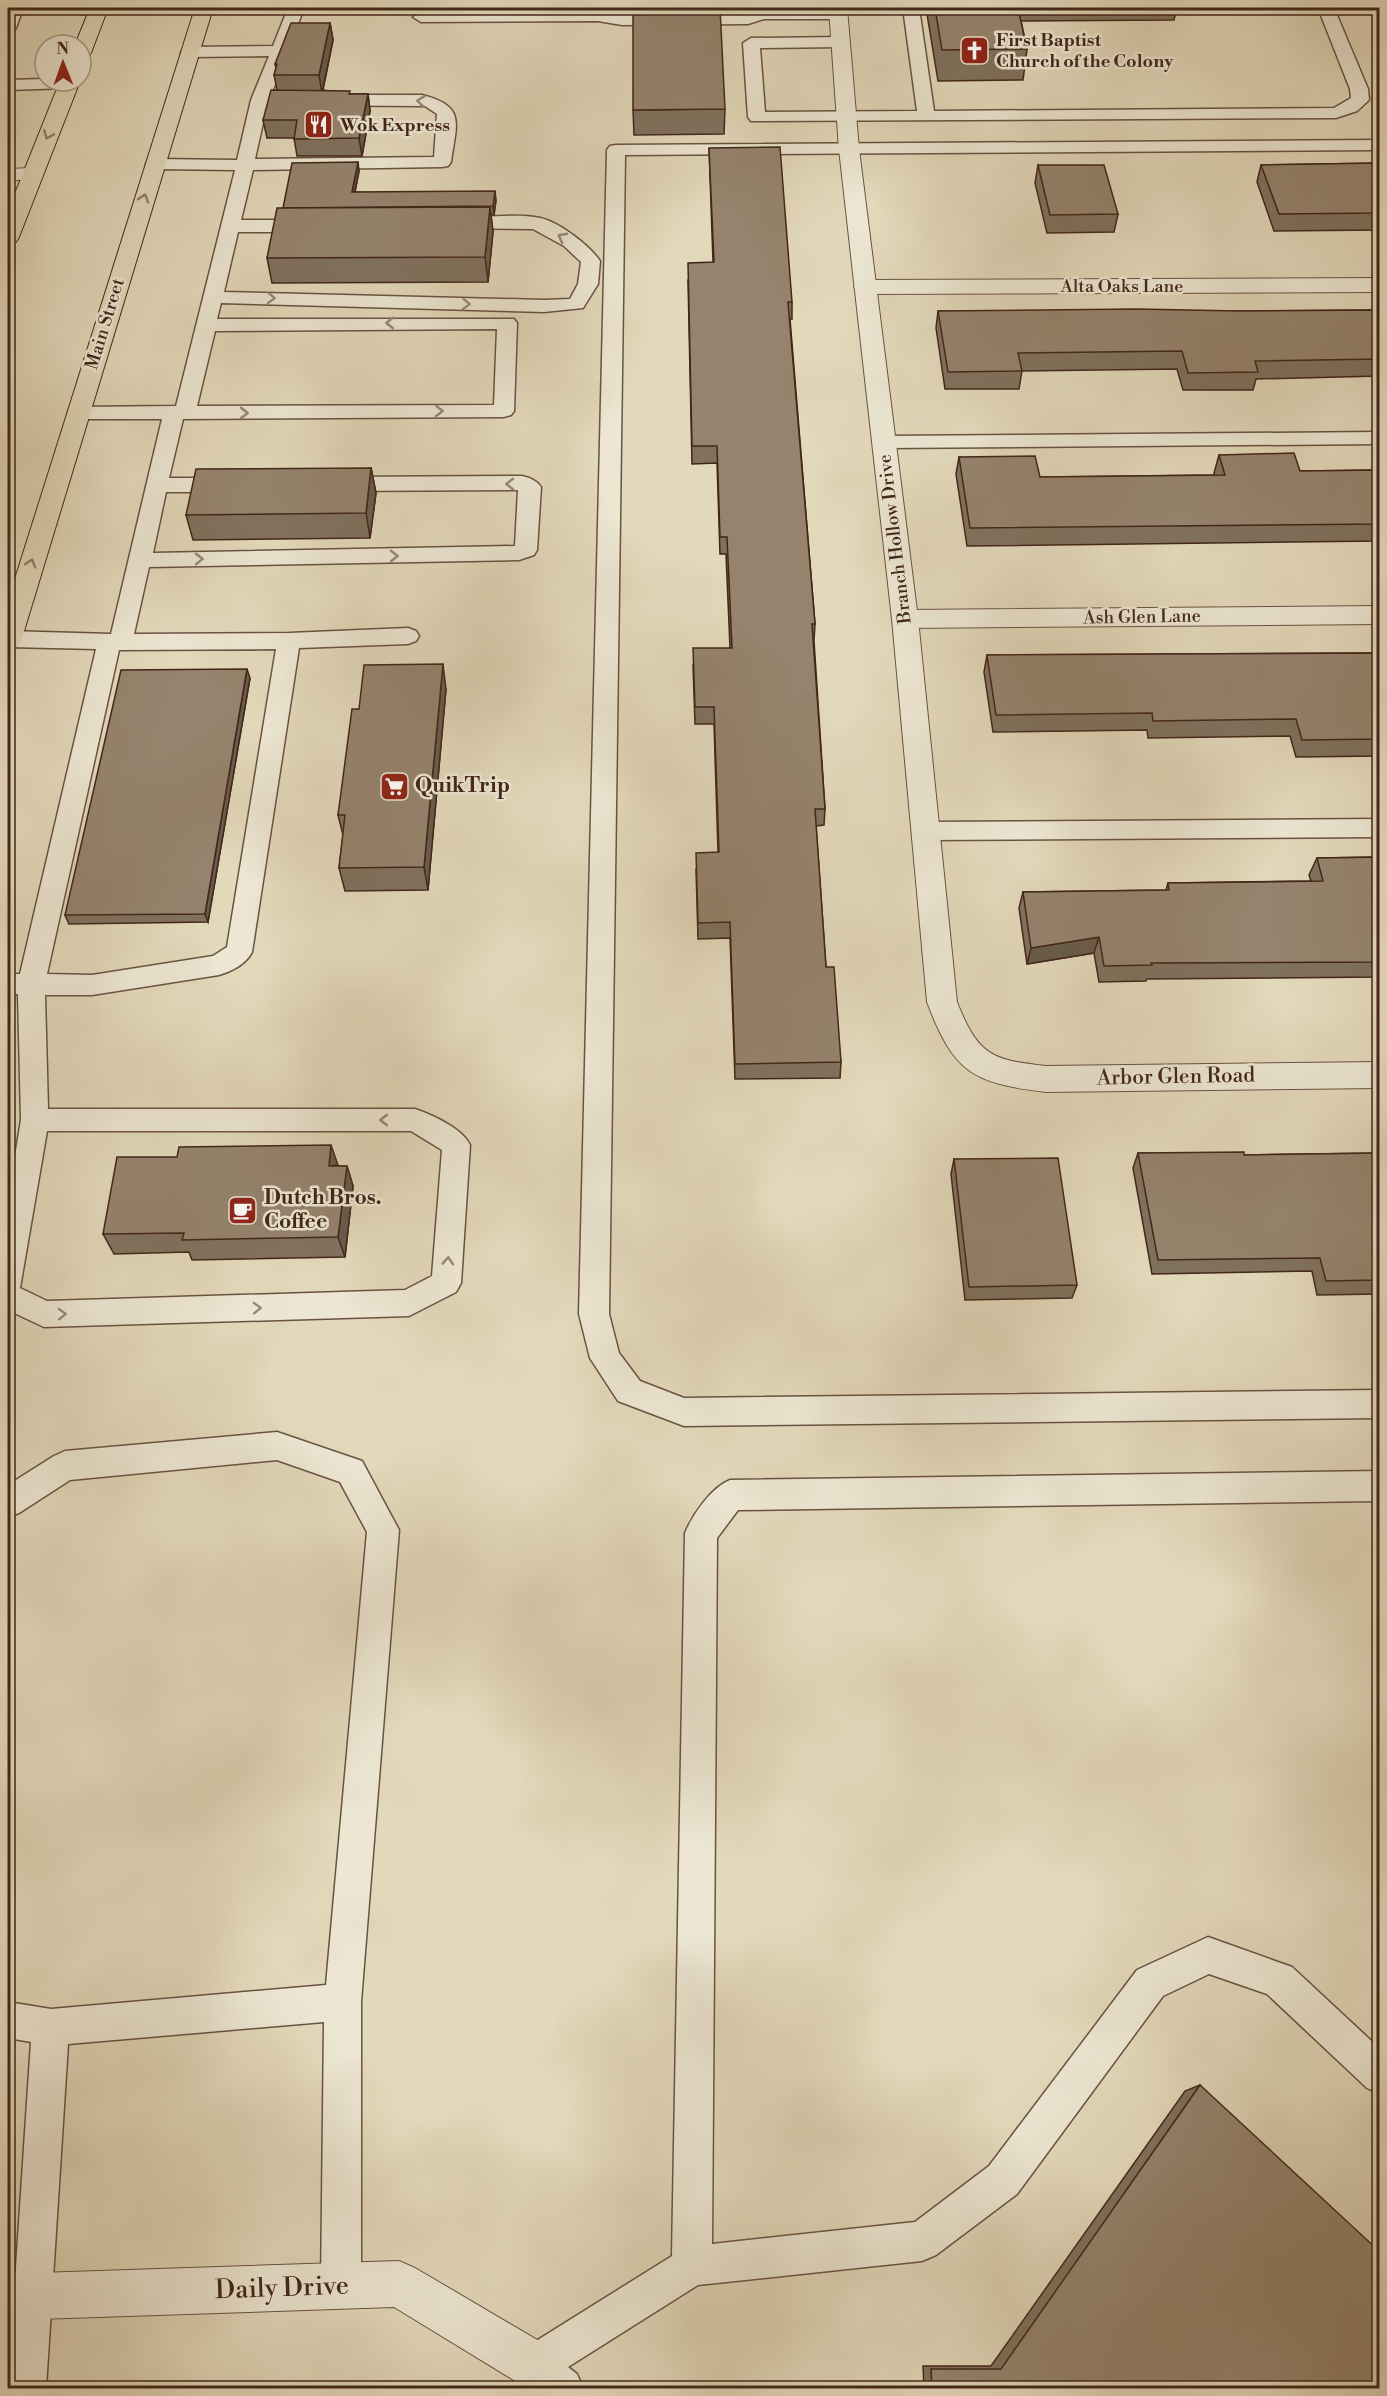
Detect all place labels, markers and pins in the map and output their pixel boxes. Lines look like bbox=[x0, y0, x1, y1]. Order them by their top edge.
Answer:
place label: First Baptist Church of the Colony bbox=[996, 29, 1174, 73]
church icon: First Baptist Church of the Colony bbox=[959, 34, 991, 66]
restaurant icon: Wok Express bbox=[303, 109, 335, 141]
place label: Wok Express bbox=[339, 114, 450, 137]
supermarket icon: QuikTrip bbox=[378, 770, 410, 802]
place label: QuikTrip bbox=[415, 773, 510, 799]
place label: Dutch Bros. Coffee bbox=[264, 1185, 382, 1235]
cafe icon: Dutch Bros. Coffee bbox=[227, 1194, 259, 1226]

